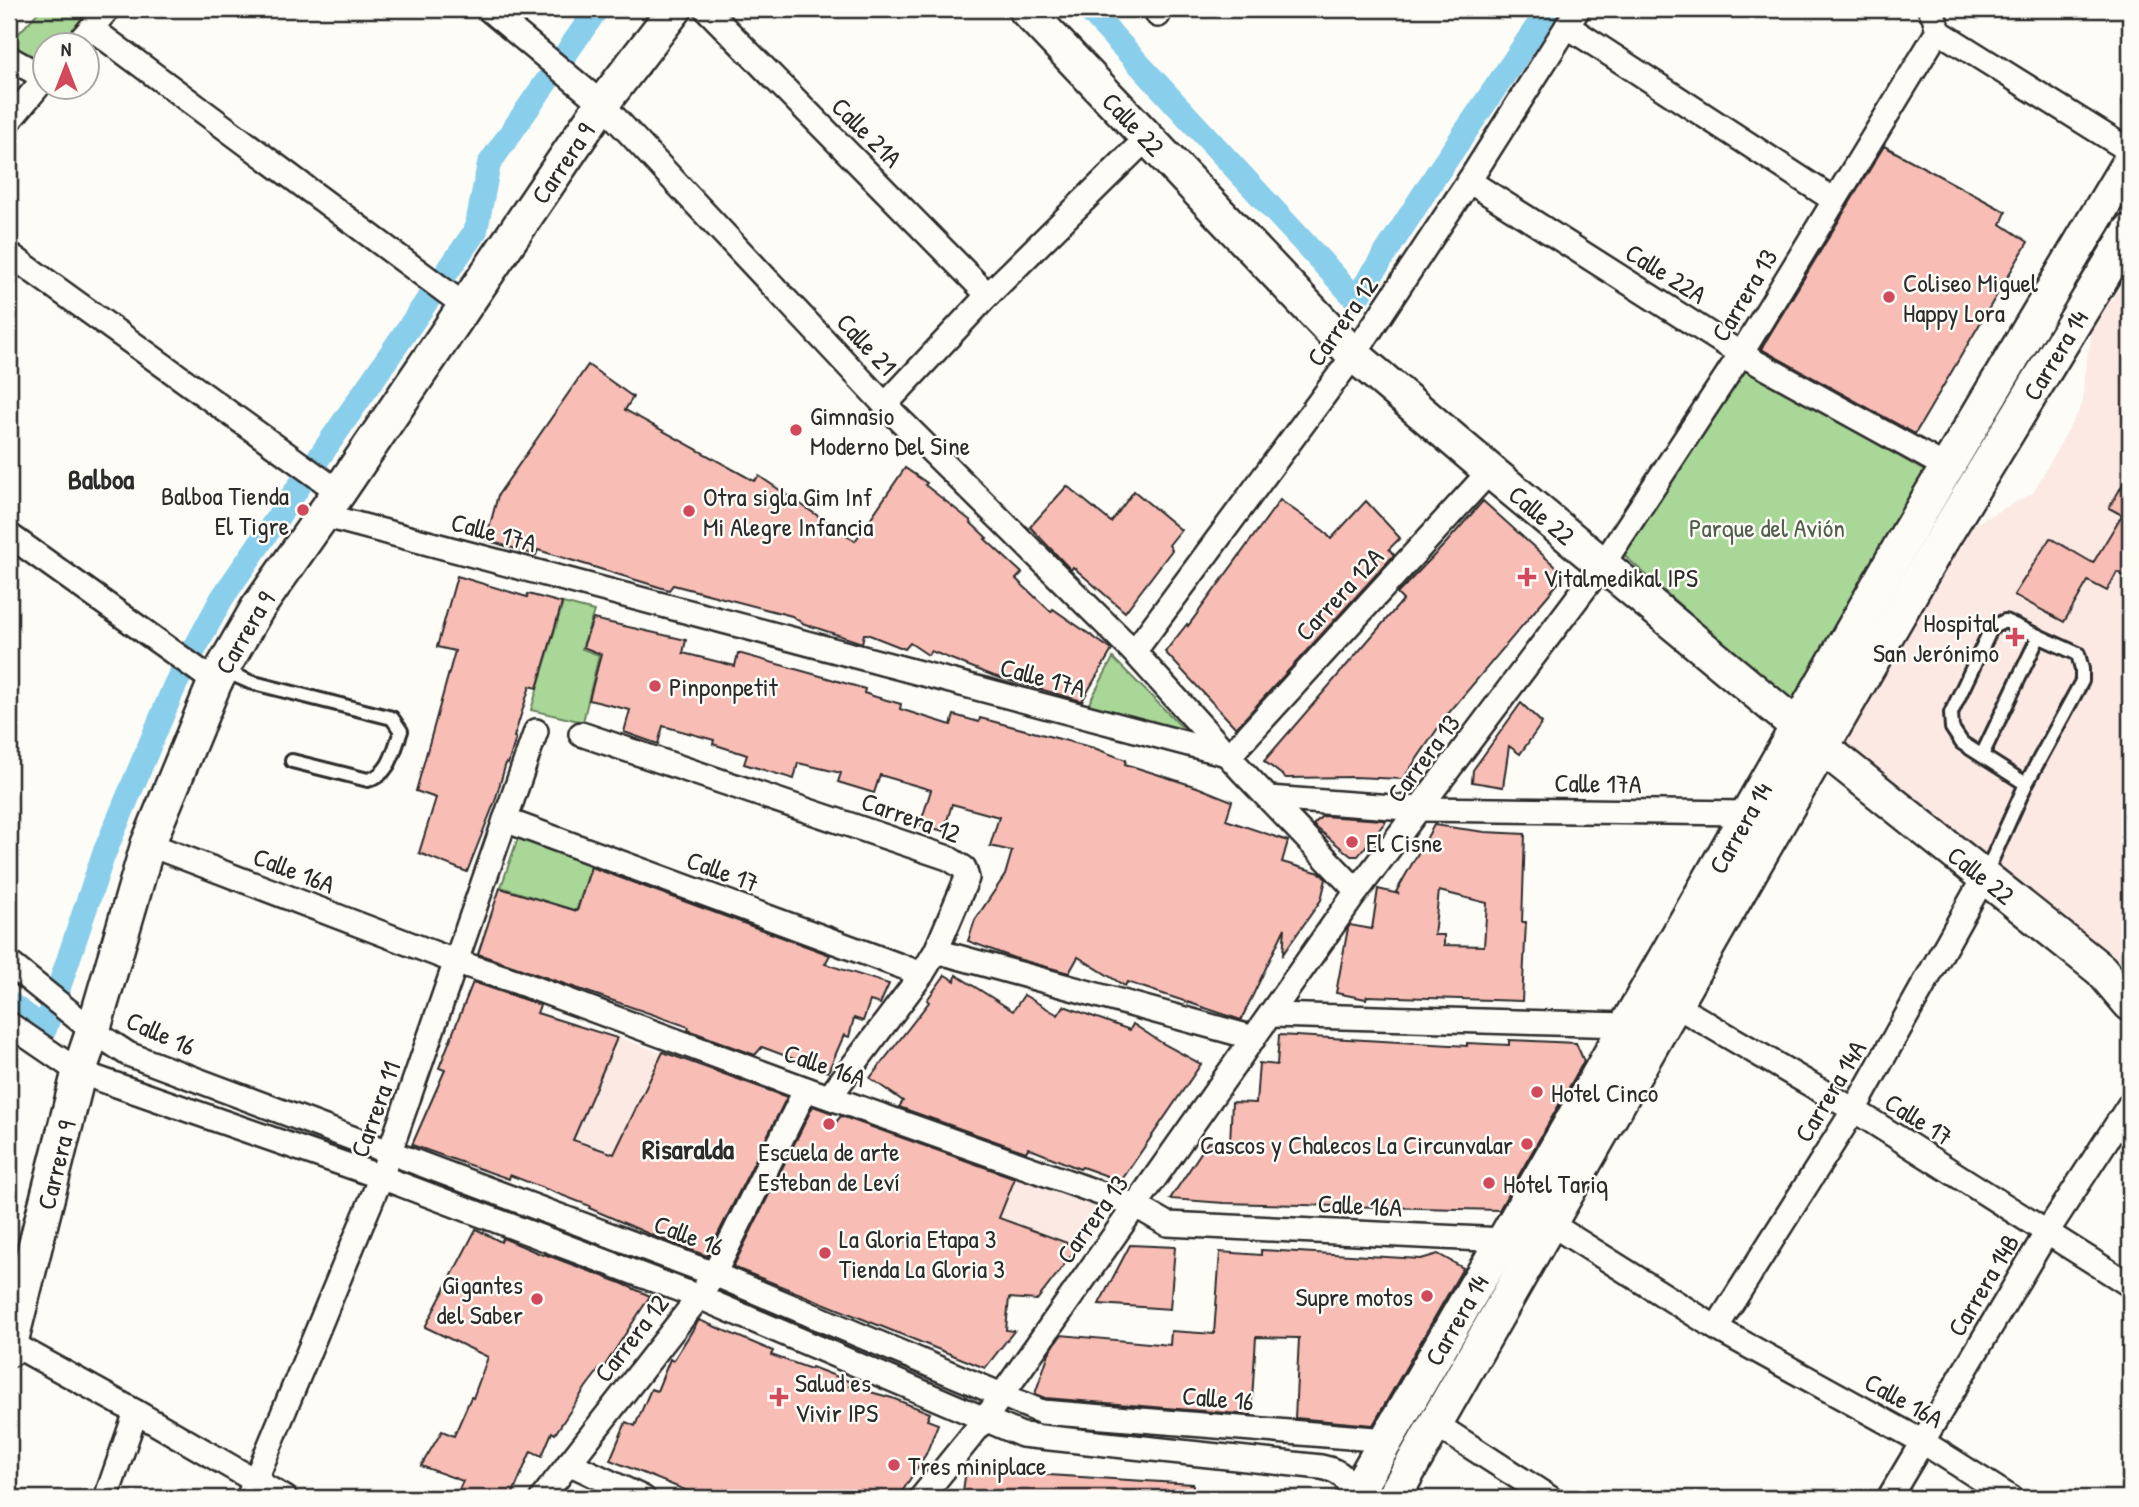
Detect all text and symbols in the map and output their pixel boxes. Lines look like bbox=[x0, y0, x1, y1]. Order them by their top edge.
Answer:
north arrow bbox=[32, 32, 102, 102]
text: N bbox=[61, 36, 71, 62]
street label: Calle 22 bbox=[1095, 84, 1173, 163]
street label: Calle 21A bbox=[824, 89, 910, 175]
street label: Carrera 9 bbox=[522, 116, 602, 210]
street label: Calle 22A bbox=[1619, 235, 1713, 312]
street label: Carrera 13 bbox=[1703, 242, 1785, 348]
place label: Coliseo Miguel Happy Lora bbox=[1903, 265, 2038, 330]
street label: Carrera 12 bbox=[1298, 269, 1386, 373]
marker: Coliseo Miguel Happy Lora bbox=[1881, 289, 1897, 305]
street label: Carrera 14 bbox=[2014, 303, 2096, 407]
street label: Calle 21 bbox=[829, 305, 905, 383]
place label: Gimnasio Moderno Del Sine bbox=[810, 398, 970, 463]
marker: Gimnasio Moderno Del Sine bbox=[788, 422, 804, 438]
district label: Balboa bbox=[68, 460, 134, 498]
street label: Calle 22 bbox=[1502, 476, 1583, 552]
place label: Balboa Tienda El Tigre bbox=[161, 478, 289, 543]
place label: Otra sigla Gim Inf Mi Alegre Infancia bbox=[703, 479, 873, 544]
marker: Balboa Tienda El Tigre bbox=[295, 502, 311, 518]
marker: Otra sigla Gim Inf Mi Alegre Infancia bbox=[681, 503, 697, 519]
street label: Calle 17A bbox=[447, 504, 541, 560]
park label: Parque del Avión bbox=[1689, 510, 1845, 545]
street label: Carrera 12A bbox=[1287, 540, 1391, 648]
place label: Vitalmedikal IPS bbox=[1543, 560, 1698, 595]
marker: Vitalmedikal IPS bbox=[1517, 567, 1537, 587]
street label: Carrera 9 bbox=[206, 584, 282, 680]
place label: Hospital San Jerónimo bbox=[1873, 605, 1999, 670]
marker: Hospital San Jerónimo bbox=[2005, 627, 2025, 647]
street label: Calle 17A bbox=[996, 649, 1090, 705]
place label: Pinponpetit bbox=[669, 669, 779, 704]
marker: Pinponpetit bbox=[647, 678, 663, 694]
street label: Carrera 13 bbox=[1378, 707, 1468, 809]
street label: Calle 17A bbox=[1554, 765, 1642, 801]
street label: Carrera 14 bbox=[1700, 775, 1780, 880]
street label: Carrera 12 bbox=[857, 783, 965, 851]
place label: El Cisne bbox=[1366, 825, 1443, 860]
marker: El Cisne bbox=[1344, 834, 1360, 850]
street label: Calle 22 bbox=[1941, 837, 2022, 912]
street label: Calle 16A bbox=[248, 839, 340, 902]
street label: Calle 17 bbox=[682, 842, 764, 900]
street label: Calle 16 bbox=[121, 1002, 201, 1064]
street label: Carrera 14A bbox=[1786, 1033, 1874, 1148]
street label: Calle 16A bbox=[779, 1035, 871, 1095]
street label: Carrera 11 bbox=[341, 1056, 409, 1162]
place label: Hotel Cinco bbox=[1551, 1075, 1658, 1110]
marker: Hotel Cinco bbox=[1529, 1084, 1545, 1100]
street label: Calle 17 bbox=[1878, 1084, 1960, 1154]
marker: Escuela de arte Esteban de Leví bbox=[821, 1116, 837, 1132]
street label: Carrera 9 bbox=[28, 1117, 84, 1213]
place label: Cascos y Chalecos La Circunvalar bbox=[1200, 1127, 1513, 1162]
district label: Risaralda bbox=[642, 1130, 734, 1168]
place label: Escuela de arte Esteban de Leví bbox=[758, 1134, 900, 1199]
marker: Cascos y Chalecos La Circunvalar bbox=[1519, 1136, 1535, 1152]
place label: Hotel Tariq bbox=[1503, 1166, 1608, 1201]
street label: Carrera 13 bbox=[1048, 1167, 1136, 1271]
marker: Hotel Tariq bbox=[1481, 1175, 1497, 1191]
street label: Calle 16A bbox=[1317, 1185, 1403, 1225]
street label: Calle 16 bbox=[649, 1206, 729, 1264]
place label: La Gloria Etapa 3 Tienda La Gloria 3 bbox=[839, 1221, 1005, 1286]
street label: Carrera 14B bbox=[1939, 1227, 2027, 1343]
marker: La Gloria Etapa 3 Tienda La Gloria 3 bbox=[817, 1245, 833, 1261]
place label: Gigantes del Saber bbox=[436, 1267, 523, 1332]
street label: Carrera 14 bbox=[1416, 1267, 1496, 1372]
place label: Supre motos bbox=[1296, 1279, 1413, 1314]
street label: Carrera 12 bbox=[586, 1287, 676, 1389]
marker: Supre motos bbox=[1419, 1288, 1435, 1304]
marker: Gigantes del Saber bbox=[529, 1291, 545, 1307]
street label: Calle 16A bbox=[1859, 1364, 1950, 1436]
place label: Salud es Vivir IPS bbox=[795, 1365, 878, 1430]
street label: Calle 16 bbox=[1181, 1377, 1255, 1419]
marker: Salud es Vivir IPS bbox=[769, 1387, 789, 1407]
place label: Tres miniplace bbox=[908, 1448, 1046, 1483]
marker: Tres miniplace bbox=[886, 1457, 902, 1473]

